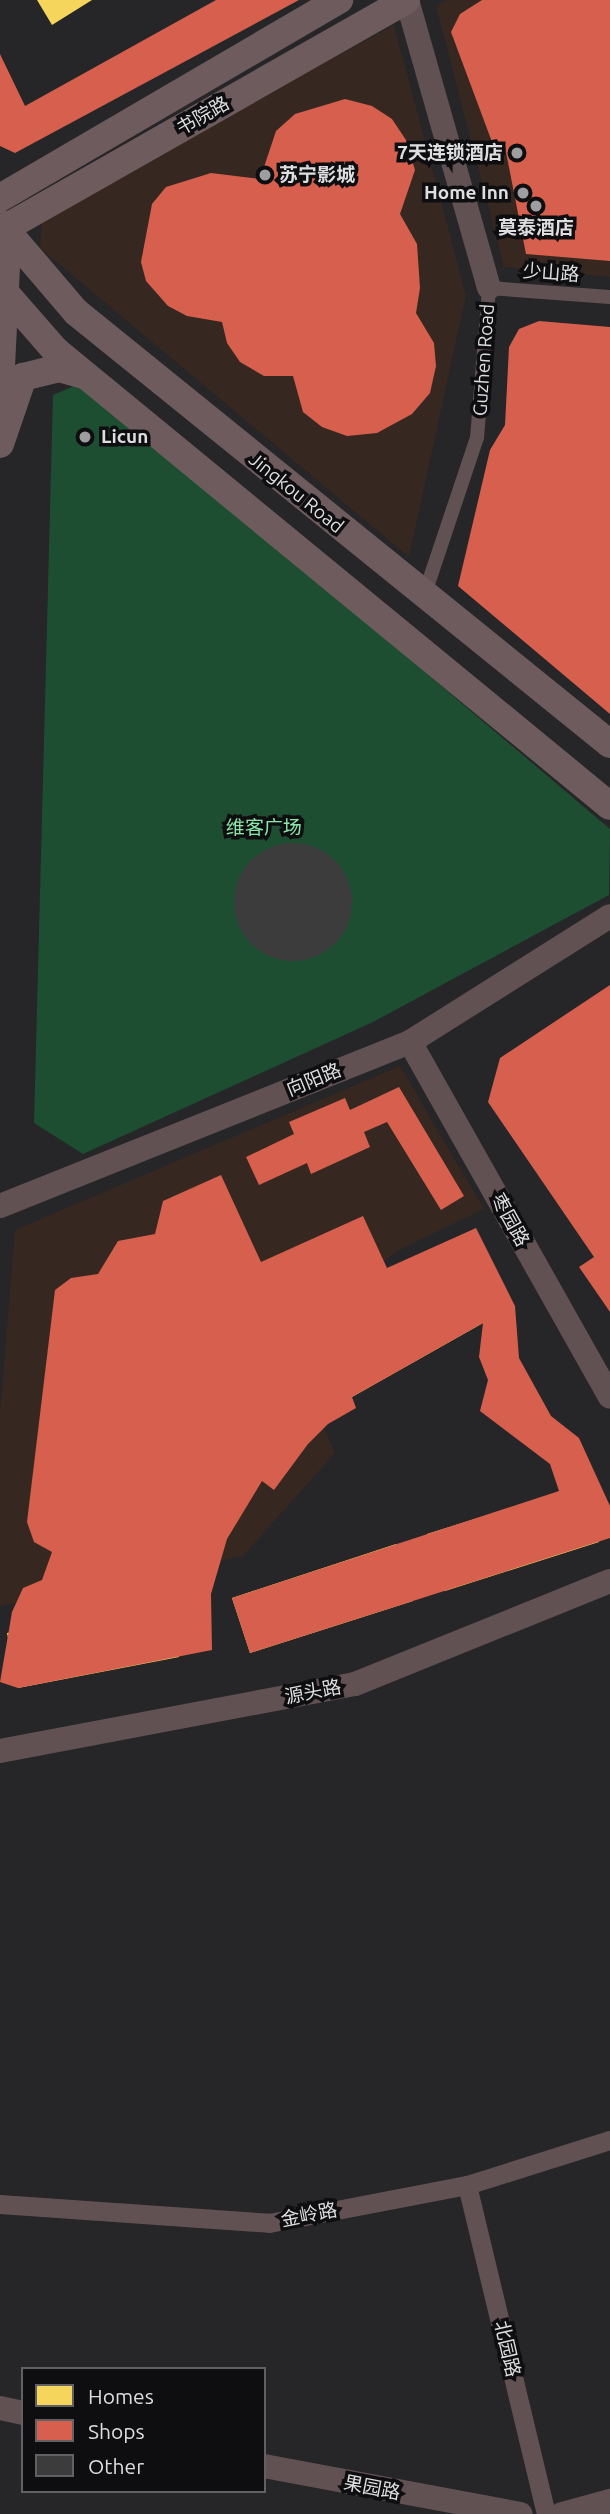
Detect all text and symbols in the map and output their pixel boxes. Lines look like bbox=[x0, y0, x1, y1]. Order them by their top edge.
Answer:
street label: 书院路 bbox=[173, 92, 233, 140]
place label: 7天连锁酒店 bbox=[397, 142, 503, 164]
marker: 7天连锁酒店 bbox=[509, 145, 525, 161]
place label: 苏宁影城 bbox=[279, 164, 355, 186]
marker: 苏宁影城 bbox=[257, 167, 273, 183]
place label: Home Inn bbox=[424, 182, 509, 204]
marker: Home Inn bbox=[515, 185, 531, 201]
marker: 莫泰酒店 bbox=[528, 198, 544, 214]
place label: 莫泰酒店 bbox=[498, 217, 574, 239]
street label: 少山路 bbox=[522, 260, 580, 286]
street label: Guzhen Road bbox=[469, 303, 499, 417]
place label: Licun bbox=[101, 426, 148, 448]
marker: Licun bbox=[75, 427, 95, 447]
street label: Jingkou Road bbox=[244, 448, 348, 538]
park label: 维客广场 bbox=[226, 817, 302, 839]
street label: 向阳路 bbox=[283, 1059, 345, 1101]
street label: 枣园路 bbox=[486, 1190, 534, 1250]
street label: 源头路 bbox=[283, 1675, 343, 1709]
street label: 金岭路 bbox=[279, 2198, 339, 2232]
street label: 北园路 bbox=[489, 2319, 525, 2379]
legend bbox=[21, 2367, 266, 2493]
text: Homes bbox=[88, 2384, 154, 2408]
text: Shops bbox=[88, 2419, 145, 2443]
text: Other bbox=[88, 2454, 144, 2478]
street label: 果园路 bbox=[342, 2471, 402, 2505]

